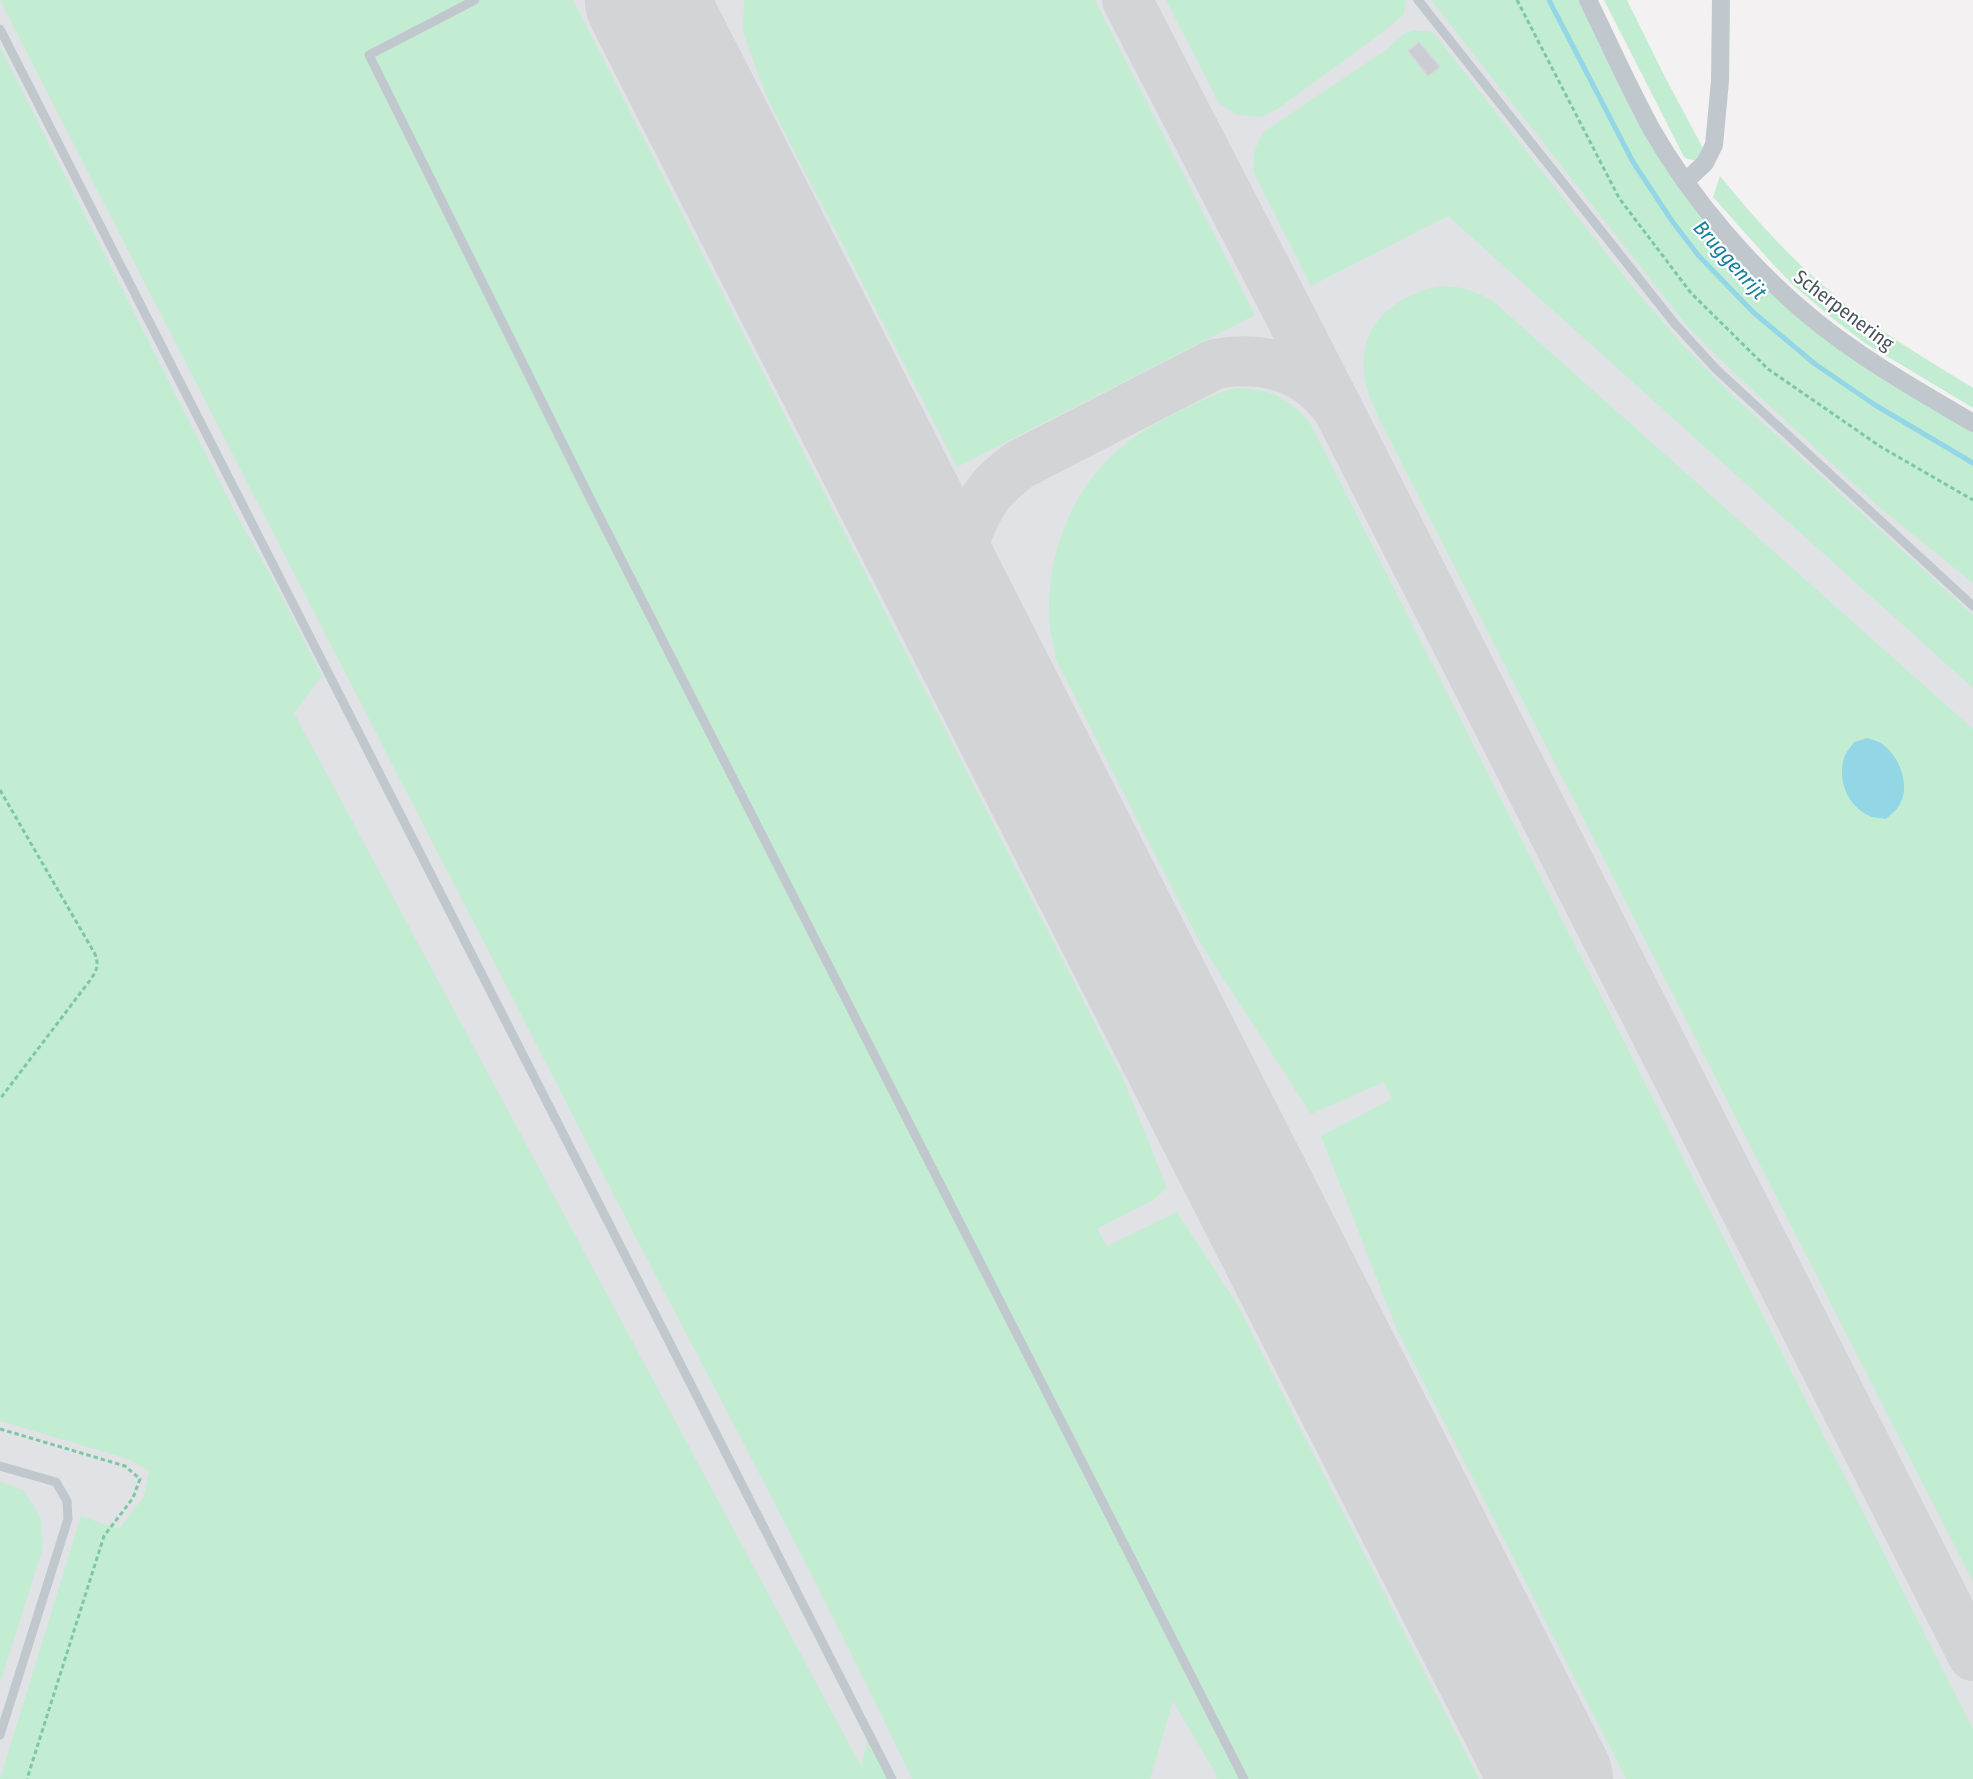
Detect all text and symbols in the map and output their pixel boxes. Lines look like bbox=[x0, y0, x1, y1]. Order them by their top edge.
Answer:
water label: Bruggenrijt bbox=[1688, 215, 1772, 305]
street label: Scherpenering bbox=[1789, 265, 1899, 356]

